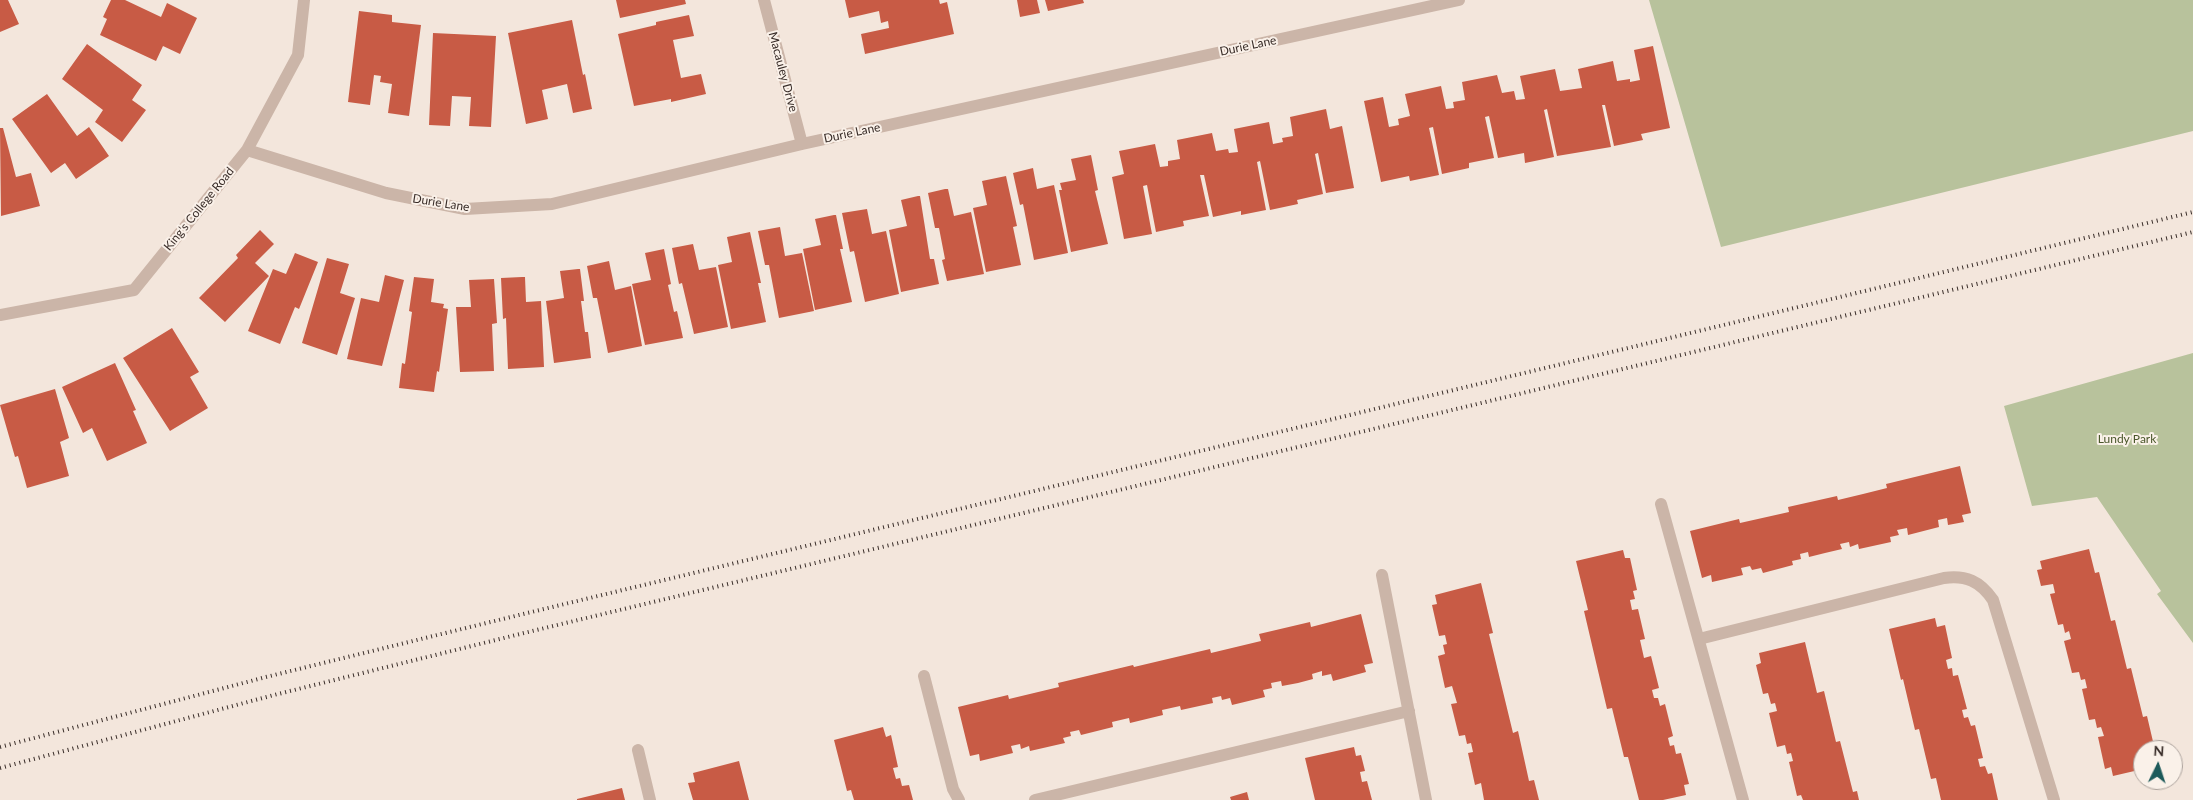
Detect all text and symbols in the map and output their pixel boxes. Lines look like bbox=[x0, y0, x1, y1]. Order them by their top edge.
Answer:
street label: Macauley Drive bbox=[765, 30, 801, 114]
street label: Durie Lane bbox=[1218, 33, 1278, 59]
street label: Durie Lane bbox=[822, 120, 882, 146]
street label: King's College Road bbox=[161, 164, 237, 254]
street label: Durie Lane bbox=[411, 191, 471, 215]
park label: Lundy Park bbox=[2098, 432, 2156, 446]
north arrow bbox=[2133, 740, 2183, 790]
text: N bbox=[2153, 742, 2165, 759]

